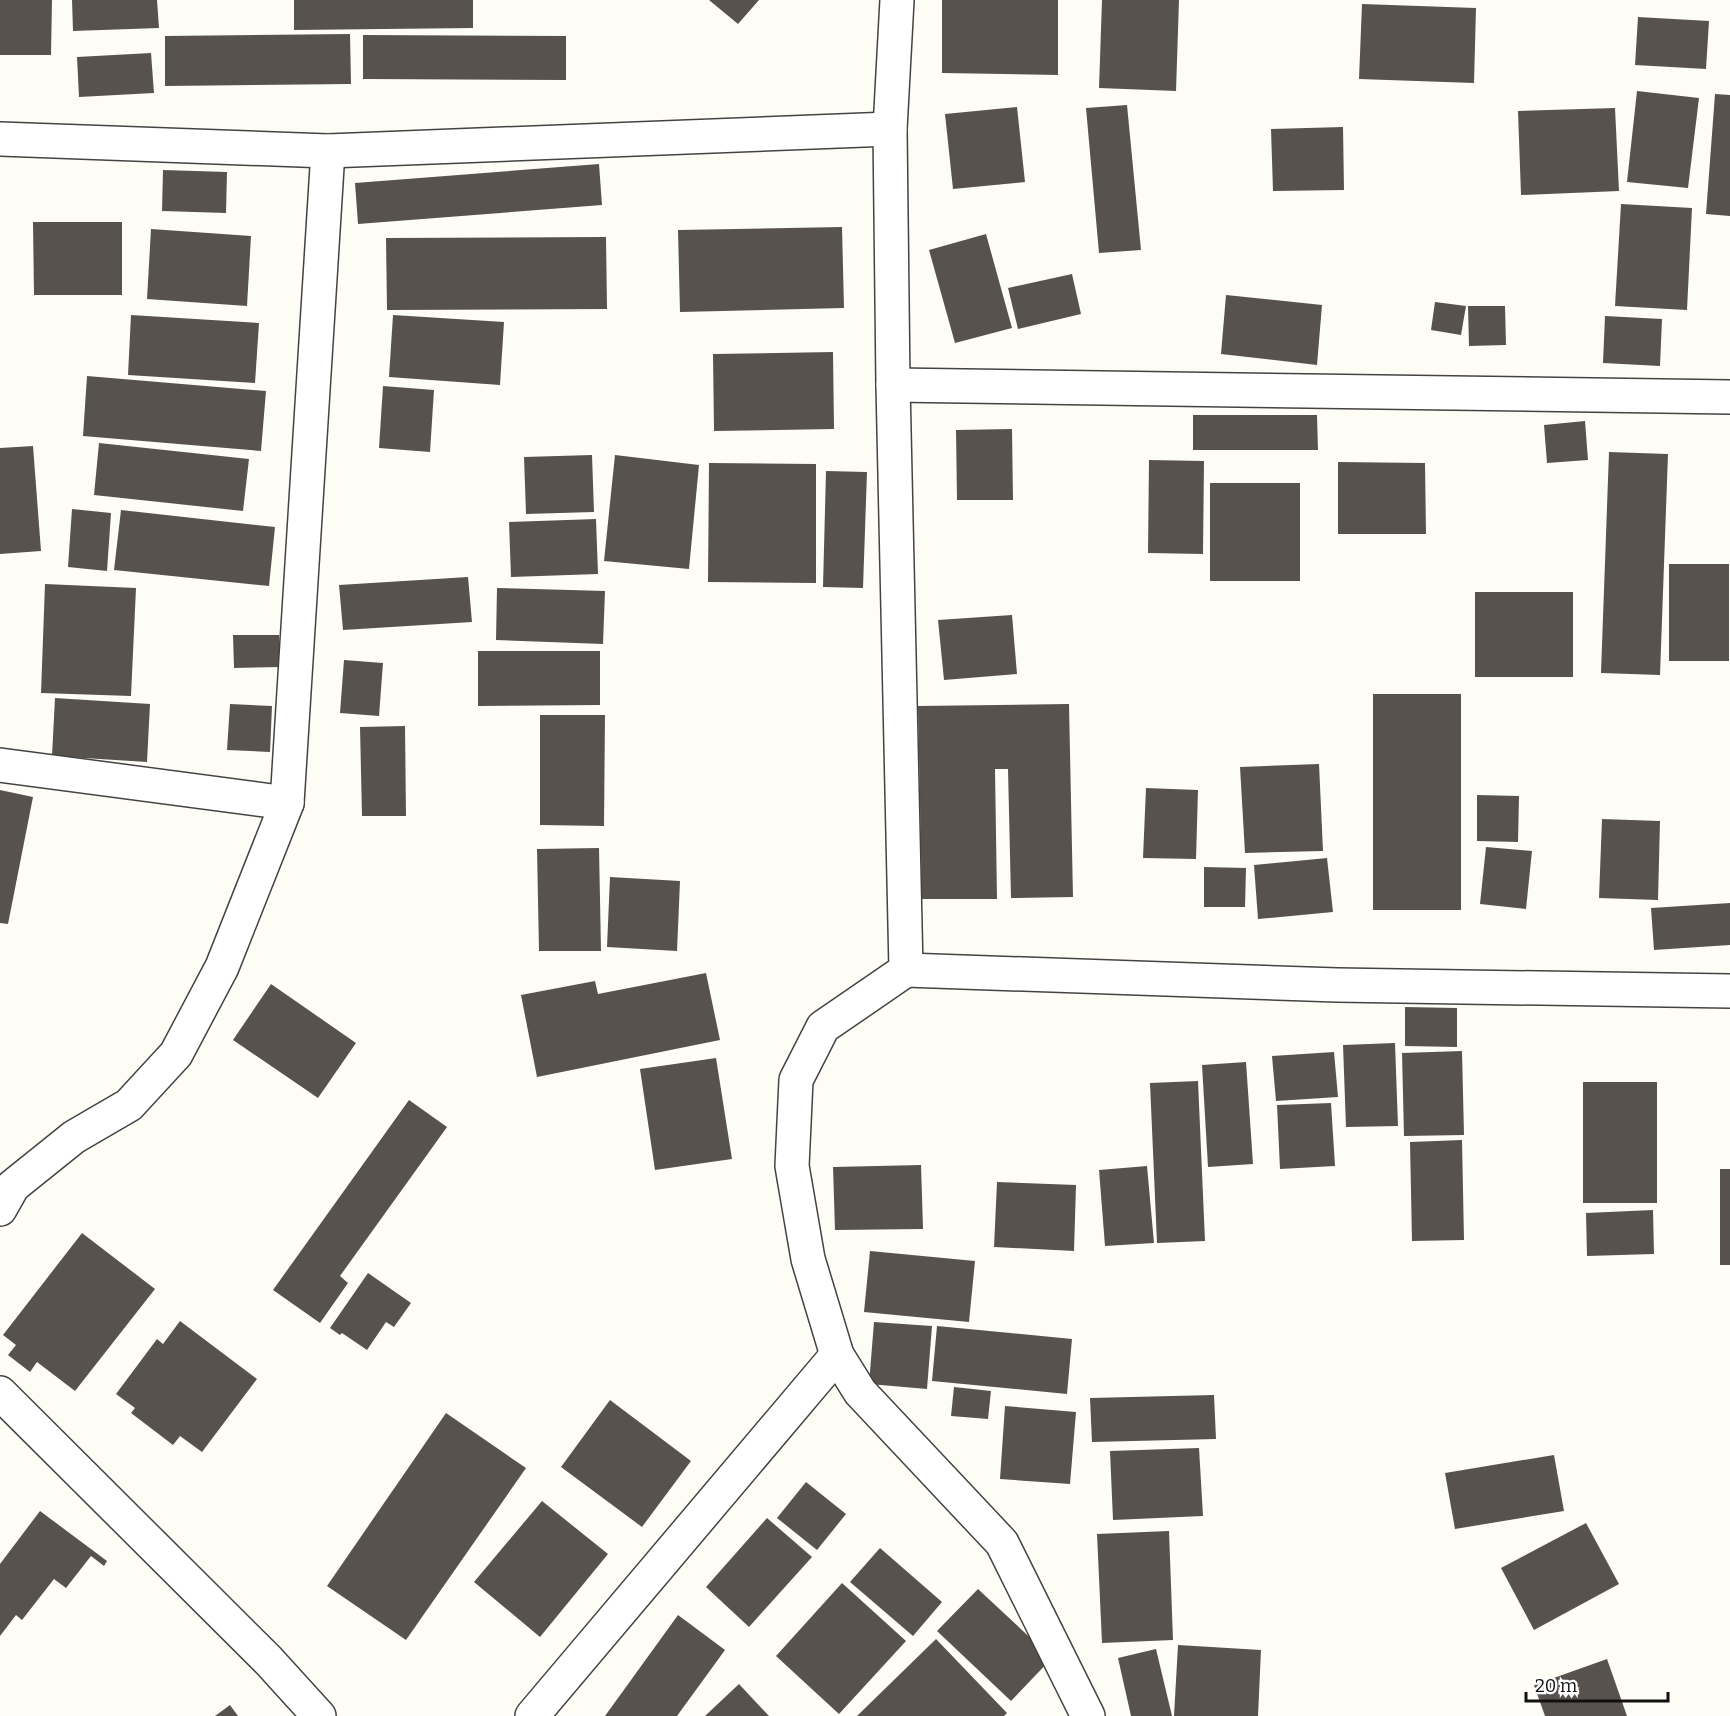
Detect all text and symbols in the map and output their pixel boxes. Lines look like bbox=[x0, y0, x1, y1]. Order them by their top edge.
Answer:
scale bar bbox=[1526, 1665, 1668, 1703]
text: 20 m bbox=[1535, 1675, 1577, 1697]

